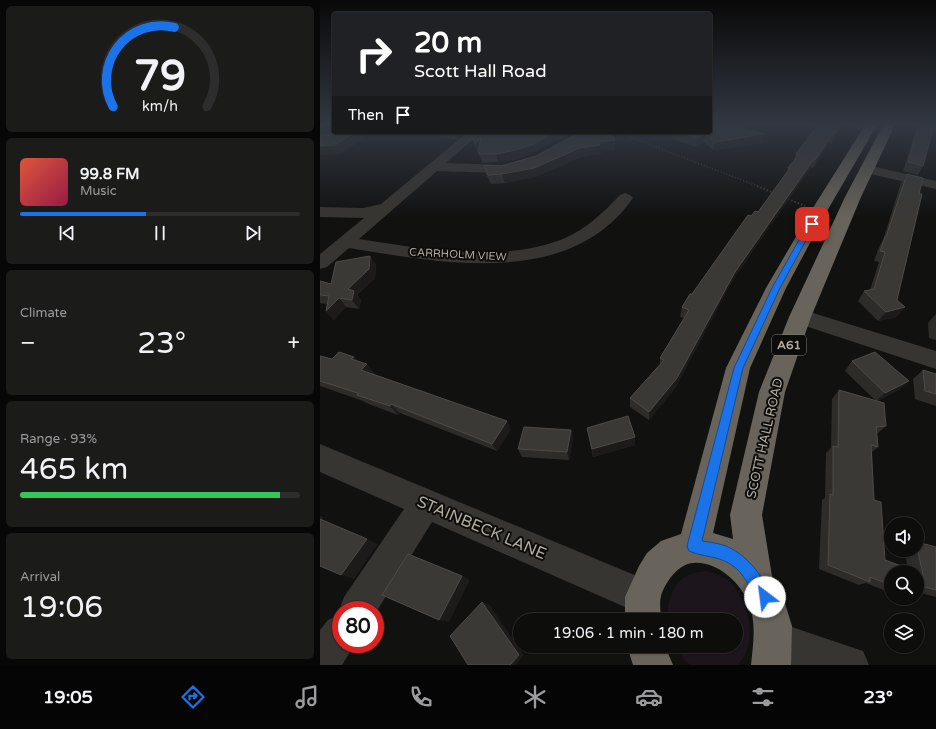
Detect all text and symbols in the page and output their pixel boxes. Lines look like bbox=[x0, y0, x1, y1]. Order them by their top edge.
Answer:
text: 20 m bbox=[414, 26, 482, 60]
icon: right bbox=[348, 28, 400, 80]
text: 79 bbox=[134, 52, 186, 102]
text: Scott Hall Road bbox=[414, 60, 547, 82]
text: km/h bbox=[142, 97, 178, 114]
icon: arrive bbox=[392, 104, 414, 126]
text: Then bbox=[348, 106, 384, 124]
text: 99.8 FM bbox=[80, 165, 140, 183]
text: Music bbox=[80, 183, 117, 199]
pin bbox=[795, 207, 829, 241]
icon: arrive bbox=[801, 213, 823, 235]
icon: previous bbox=[56, 222, 78, 244]
icon: pause bbox=[149, 222, 171, 244]
icon: next bbox=[242, 222, 264, 244]
street label: CARRHOLM VIEW bbox=[409, 245, 507, 264]
text: Climate bbox=[20, 305, 67, 321]
text: 23° bbox=[137, 325, 186, 362]
text: − bbox=[20, 330, 36, 356]
text: + bbox=[288, 330, 300, 356]
road number: A61 bbox=[772, 335, 806, 355]
street label: SCOTT HALL ROAD bbox=[743, 376, 787, 500]
text: Range · 93% bbox=[20, 431, 97, 447]
text: 465 km bbox=[20, 451, 128, 488]
street label: STAINBECK LANE bbox=[414, 492, 549, 564]
map controls bbox=[884, 517, 924, 653]
button: sound bbox=[884, 517, 924, 557]
button: search bbox=[884, 565, 924, 605]
text: Arrival bbox=[20, 569, 60, 585]
position arrow bbox=[744, 576, 786, 618]
text: 19:06 bbox=[20, 589, 103, 626]
speed limit sign: 80 bbox=[332, 601, 384, 653]
button: layers bbox=[884, 613, 924, 653]
text: 19:06 · 1 min · 180 m bbox=[553, 624, 703, 642]
icon: directions bbox=[179, 683, 207, 711]
icon: music bbox=[293, 683, 321, 711]
icon: phone bbox=[407, 683, 435, 711]
icon: climate bbox=[521, 683, 549, 711]
icon: car bbox=[635, 683, 663, 711]
icon: filters bbox=[749, 683, 777, 711]
text: 19:05 bbox=[43, 686, 93, 708]
text: 23° bbox=[863, 686, 893, 708]

